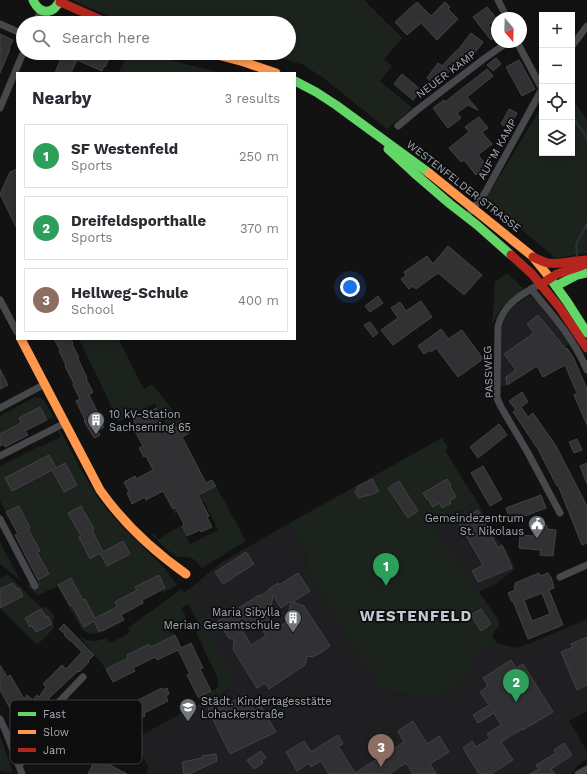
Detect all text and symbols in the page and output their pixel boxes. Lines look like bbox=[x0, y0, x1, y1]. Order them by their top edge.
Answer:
north arrow bbox=[491, 12, 527, 48]
map controls bbox=[539, 12, 575, 156]
button: + bbox=[539, 12, 575, 48]
search box bbox=[16, 16, 296, 60]
icon: search bbox=[30, 27, 52, 49]
text: Search here bbox=[62, 29, 150, 47]
street label: NEUER KAMP bbox=[414, 48, 479, 101]
button: − bbox=[539, 48, 575, 84]
button: locate bbox=[539, 84, 575, 120]
text: Nearby bbox=[32, 88, 91, 108]
text: 3 results bbox=[225, 91, 280, 106]
street label: AUF'M KAMP bbox=[475, 116, 520, 182]
button: layers bbox=[539, 120, 575, 156]
street label: WESTENFELDER STRASSE bbox=[404, 138, 523, 235]
text: SF Westenfeld bbox=[71, 140, 178, 158]
text: 1 bbox=[43, 149, 49, 164]
text: 250 m bbox=[239, 149, 279, 164]
text: Sports bbox=[71, 158, 112, 173]
text: Dreifeldsporthalle bbox=[71, 212, 206, 230]
text: 2 bbox=[42, 221, 50, 236]
text: 370 m bbox=[240, 221, 279, 236]
text: Sports bbox=[71, 230, 112, 245]
your location bbox=[340, 277, 360, 297]
text: Hellweg-Schule bbox=[71, 284, 189, 302]
text: 3 bbox=[42, 293, 50, 308]
text: 400 m bbox=[238, 293, 279, 308]
text: School bbox=[71, 302, 114, 317]
street label: PASSWEG bbox=[481, 345, 496, 399]
place label: 10 kV-Station Sachsenring 65 bbox=[109, 408, 191, 434]
building icon: 10 kV-Station Sachsenring 65 bbox=[86, 410, 106, 435]
place label: Gemeindezentrum St. Nikolaus bbox=[425, 512, 524, 538]
public building icon: Gemeindezentrum St. Nikolaus bbox=[527, 514, 547, 539]
pin: 1 bbox=[373, 553, 399, 586]
place label: Maria Sibylla Merian Gesamtschule bbox=[164, 606, 280, 632]
district label: WESTENFELD bbox=[360, 607, 472, 625]
building icon: Maria Sibylla Merian Gesamtschule bbox=[283, 608, 303, 633]
pin: 2 bbox=[503, 669, 529, 702]
place label: Städt. Kindertagesstätte Lohackerstraße bbox=[201, 695, 332, 721]
school or university icon: Städt. Kindertagesstätte Lohackerstraße bbox=[178, 697, 198, 722]
legend bbox=[10, 700, 142, 764]
text: Fast bbox=[43, 708, 66, 721]
text: Slow bbox=[43, 726, 69, 739]
pin: 3 bbox=[368, 734, 394, 767]
text: Jam bbox=[43, 744, 66, 757]

